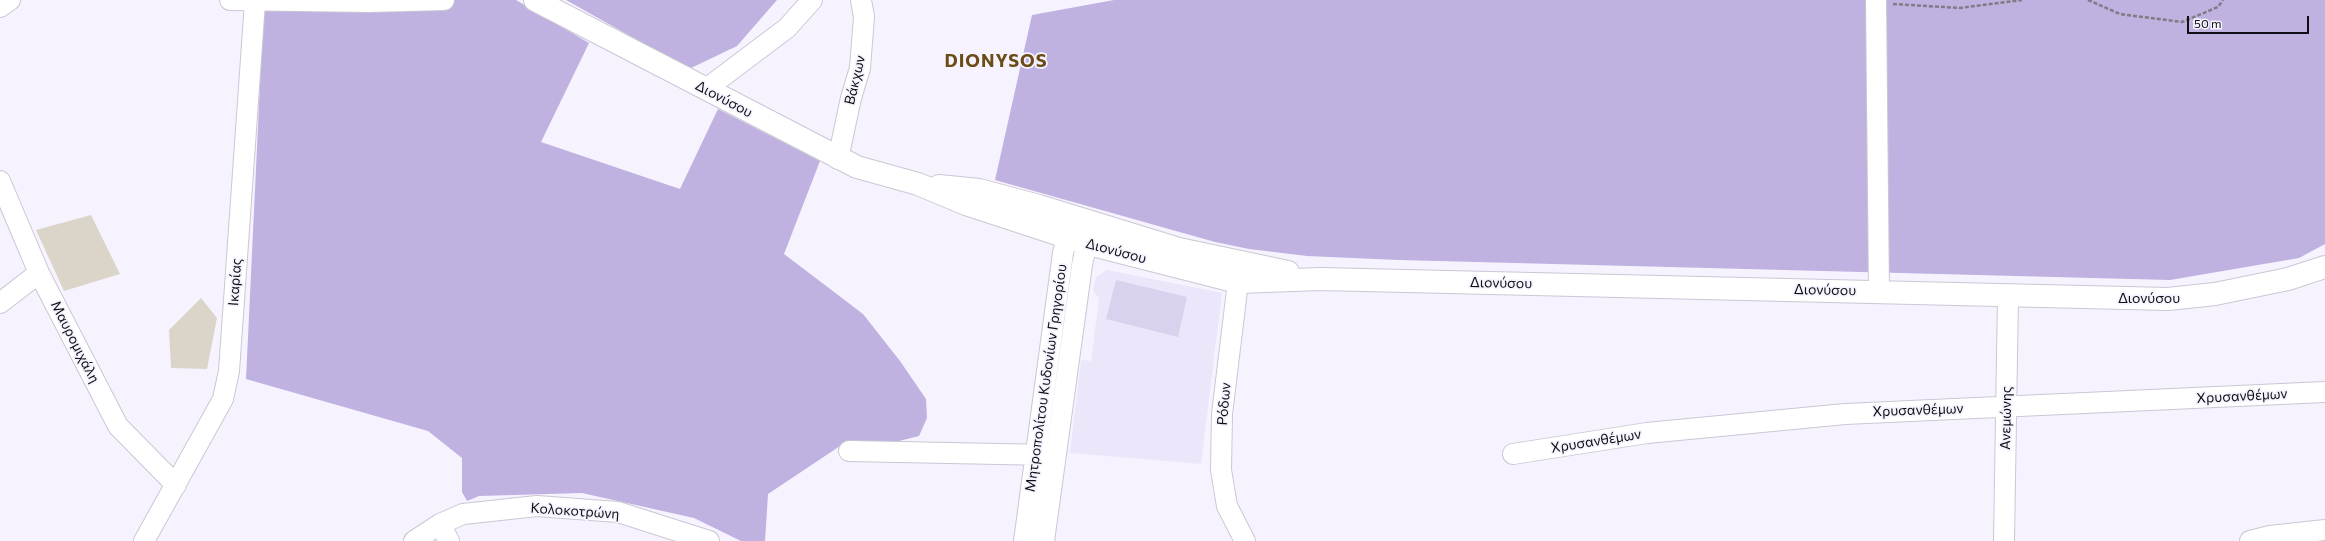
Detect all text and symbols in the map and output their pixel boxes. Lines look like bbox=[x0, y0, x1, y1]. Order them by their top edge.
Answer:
scale bar bbox=[2189, 8, 2311, 34]
text: 50 m bbox=[2194, 16, 2222, 30]
district label: DIONYSOS bbox=[944, 50, 1048, 72]
street label: Βάκχων bbox=[841, 54, 869, 106]
street label: Διονύσου bbox=[693, 77, 755, 121]
street label: Διονύσου bbox=[1084, 235, 1148, 267]
street label: Ικαρίας bbox=[225, 258, 245, 306]
street label: Μητροπολίτου Κυδονίων Γρηγορίου bbox=[1022, 263, 1070, 493]
street label: Διονύσου bbox=[1470, 274, 1532, 292]
street label: Διονύσου bbox=[1794, 281, 1856, 299]
street label: Διονύσου bbox=[2118, 290, 2180, 306]
street label: Μαυρομιχάλη bbox=[47, 298, 103, 386]
street label: Ρόδων bbox=[1214, 382, 1234, 426]
street label: Χρυσανθέμων bbox=[2196, 385, 2288, 407]
street label: Ανεμώνης bbox=[1997, 386, 2015, 450]
street label: Χρυσανθέμων bbox=[1872, 400, 1964, 420]
street label: Χρυσανθέμων bbox=[1550, 426, 1642, 456]
street label: Κολοκοτρώνη bbox=[530, 500, 620, 522]

